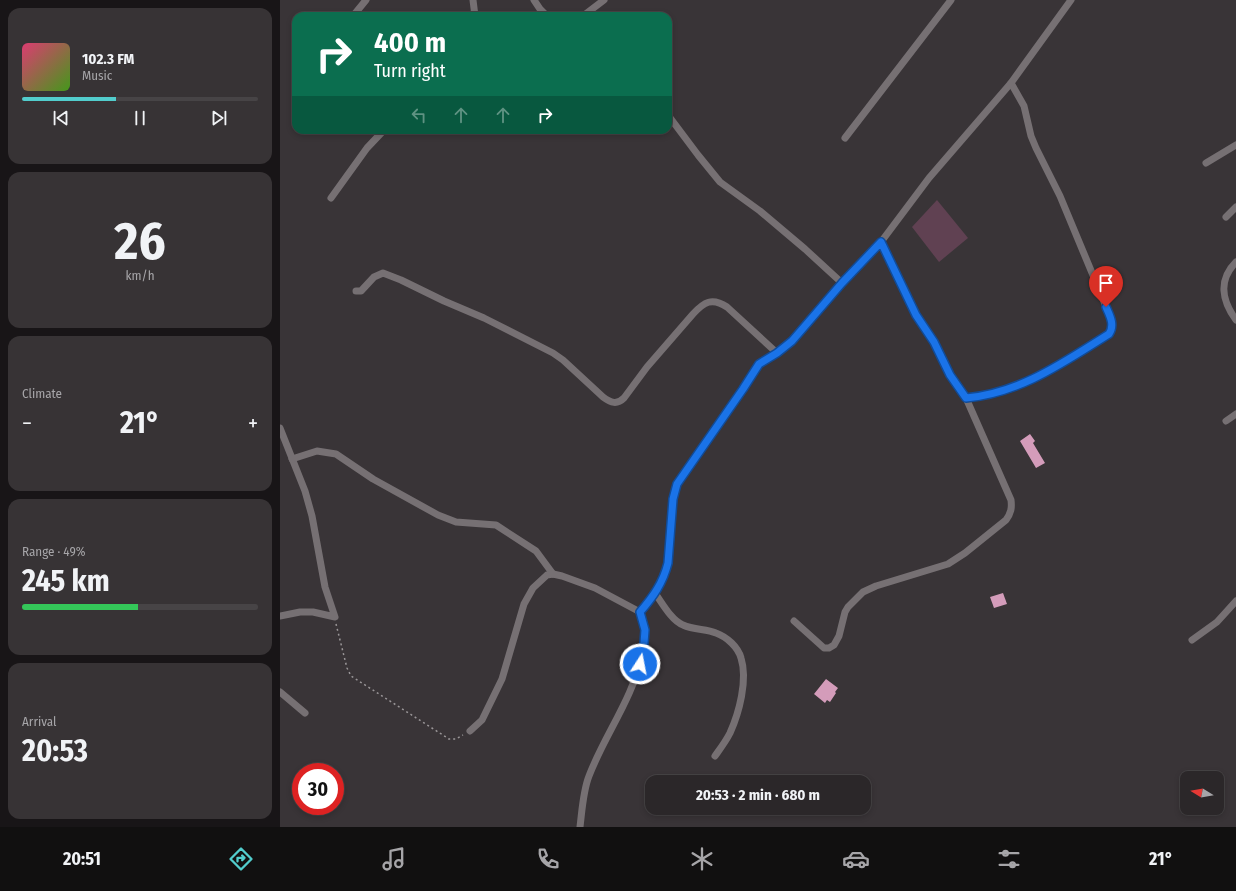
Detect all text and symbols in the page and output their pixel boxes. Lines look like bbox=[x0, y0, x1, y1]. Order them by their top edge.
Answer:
text: 400 m bbox=[374, 26, 446, 59]
icon: right bbox=[308, 28, 360, 80]
text: 102.3 FM bbox=[82, 50, 134, 68]
text: Turn right bbox=[374, 60, 446, 82]
text: Music bbox=[82, 68, 112, 83]
icon: left bbox=[408, 104, 430, 126]
icon: ahead bbox=[450, 104, 472, 126]
icon: ahead bbox=[492, 104, 514, 126]
icon: right bbox=[534, 104, 556, 126]
icon: previous bbox=[50, 107, 72, 129]
icon: pause bbox=[129, 107, 151, 129]
icon: next bbox=[208, 107, 230, 129]
text: 26 bbox=[114, 210, 166, 273]
pin bbox=[1089, 266, 1123, 307]
text: km/h bbox=[126, 268, 155, 283]
icon: arrive bbox=[1095, 272, 1117, 294]
text: Climate bbox=[22, 386, 62, 401]
text: 21° bbox=[120, 405, 160, 441]
text: − bbox=[22, 410, 32, 437]
text: + bbox=[248, 410, 258, 437]
text: Range · 49% bbox=[22, 544, 85, 559]
text: 245 km bbox=[22, 563, 110, 599]
position arrow bbox=[619, 643, 661, 685]
text: Arrival bbox=[22, 714, 56, 729]
text: 20:53 bbox=[22, 733, 88, 769]
speed limit sign: 30 bbox=[292, 763, 344, 815]
north arrow bbox=[1180, 771, 1224, 815]
map controls bbox=[1180, 771, 1224, 815]
text: 20:53 · 2 min · 680 m bbox=[696, 786, 820, 804]
icon: directions bbox=[227, 845, 255, 873]
icon: music bbox=[380, 845, 408, 873]
icon: phone bbox=[534, 845, 562, 873]
icon: climate bbox=[688, 845, 716, 873]
icon: car bbox=[842, 845, 870, 873]
icon: filters bbox=[995, 845, 1023, 873]
text: 20:51 bbox=[63, 848, 101, 870]
text: 21° bbox=[1149, 848, 1173, 870]

